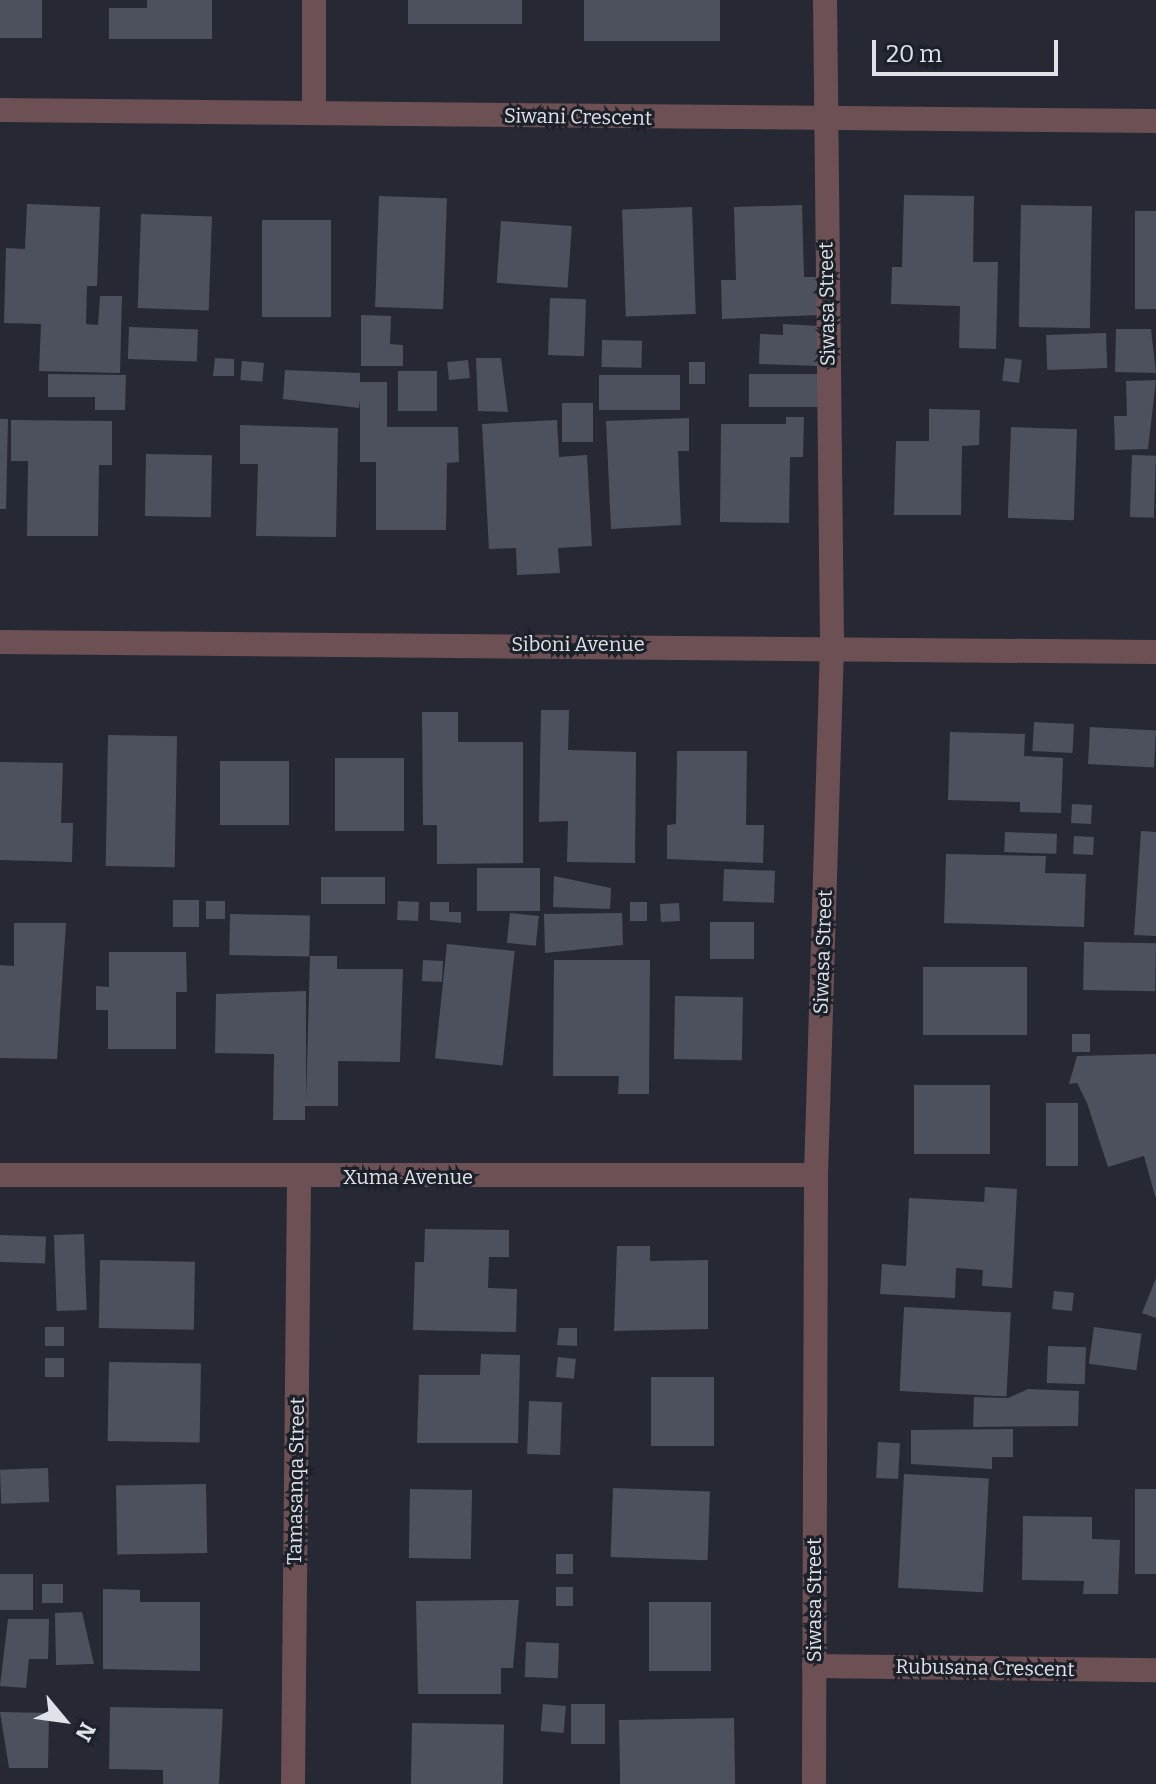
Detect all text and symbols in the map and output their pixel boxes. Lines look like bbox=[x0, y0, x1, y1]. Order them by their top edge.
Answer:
scale bar bbox=[876, 24, 1062, 74]
text: 20 m bbox=[886, 40, 942, 68]
street label: Siwani Crescent bbox=[504, 104, 652, 130]
street label: Siwasa Street bbox=[814, 242, 840, 366]
street label: Siboni Avenue bbox=[511, 632, 645, 656]
street label: Siwasa Street bbox=[809, 889, 837, 1015]
street label: Xuma Avenue bbox=[343, 1165, 473, 1189]
street label: Tamasanqa Street bbox=[283, 1397, 309, 1565]
street label: Siwasa Street bbox=[802, 1538, 826, 1662]
street label: Rubusana Crescent bbox=[895, 1654, 1075, 1682]
north arrow bbox=[24, 1680, 104, 1760]
text: N bbox=[70, 1718, 101, 1746]

